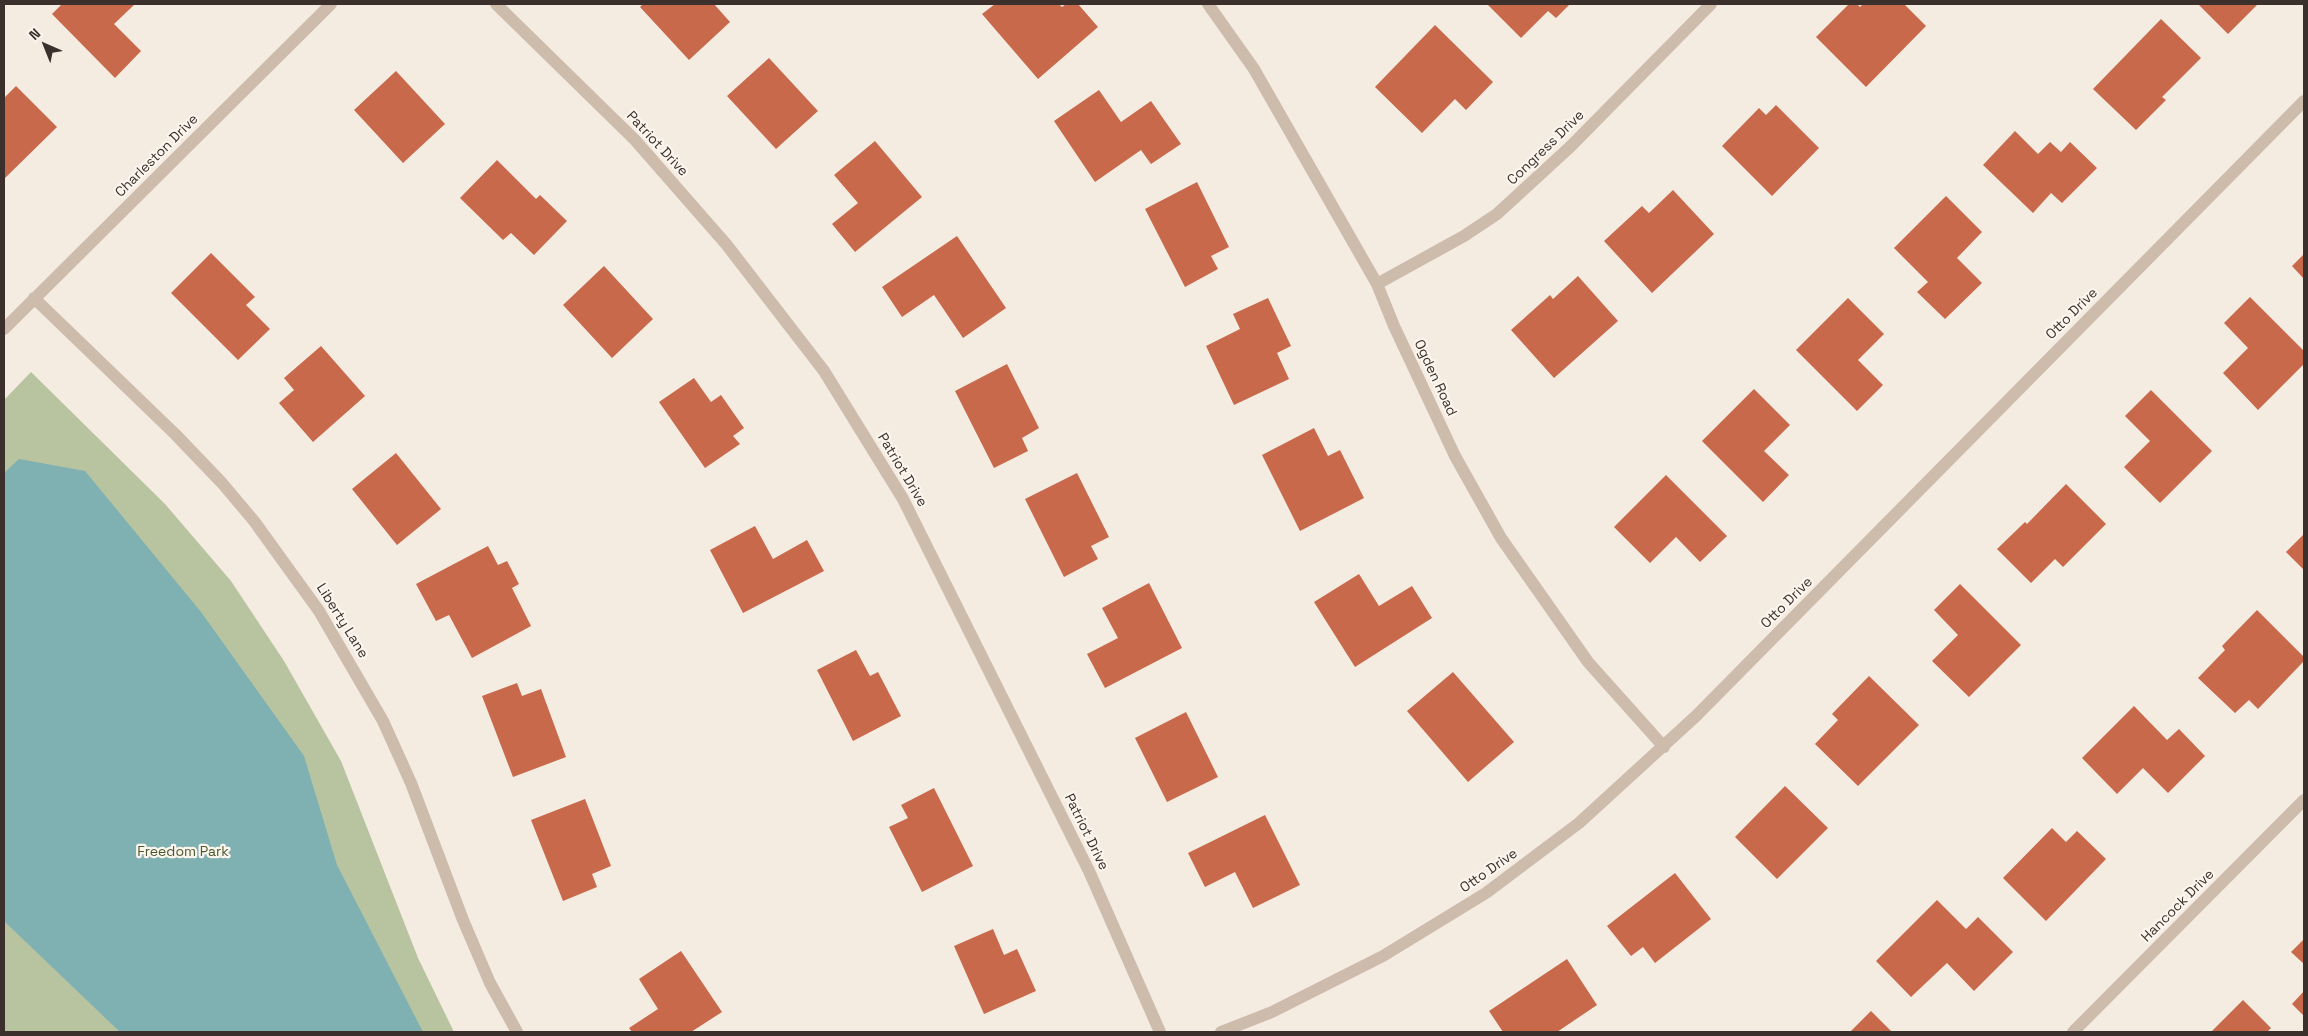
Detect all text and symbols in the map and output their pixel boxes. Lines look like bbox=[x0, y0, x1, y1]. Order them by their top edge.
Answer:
north arrow bbox=[20, 20, 70, 70]
text: N bbox=[25, 24, 44, 44]
street label: Congress Drive bbox=[1504, 107, 1588, 189]
street label: Patriot Drive bbox=[623, 108, 691, 180]
street label: Charleston Drive bbox=[112, 111, 202, 201]
street label: Otto Drive bbox=[2043, 285, 2101, 343]
street label: Ogden Road bbox=[1410, 337, 1460, 419]
street label: Patriot Drive bbox=[873, 430, 931, 510]
street label: Otto Drive bbox=[1758, 574, 1816, 632]
street label: Liberty Lane bbox=[312, 581, 372, 661]
street label: Patriot Drive bbox=[1060, 791, 1112, 873]
park label: Freedom Park bbox=[137, 844, 229, 860]
street label: Otto Drive bbox=[1457, 845, 1521, 897]
street label: Hancock Drive bbox=[2138, 866, 2218, 946]

